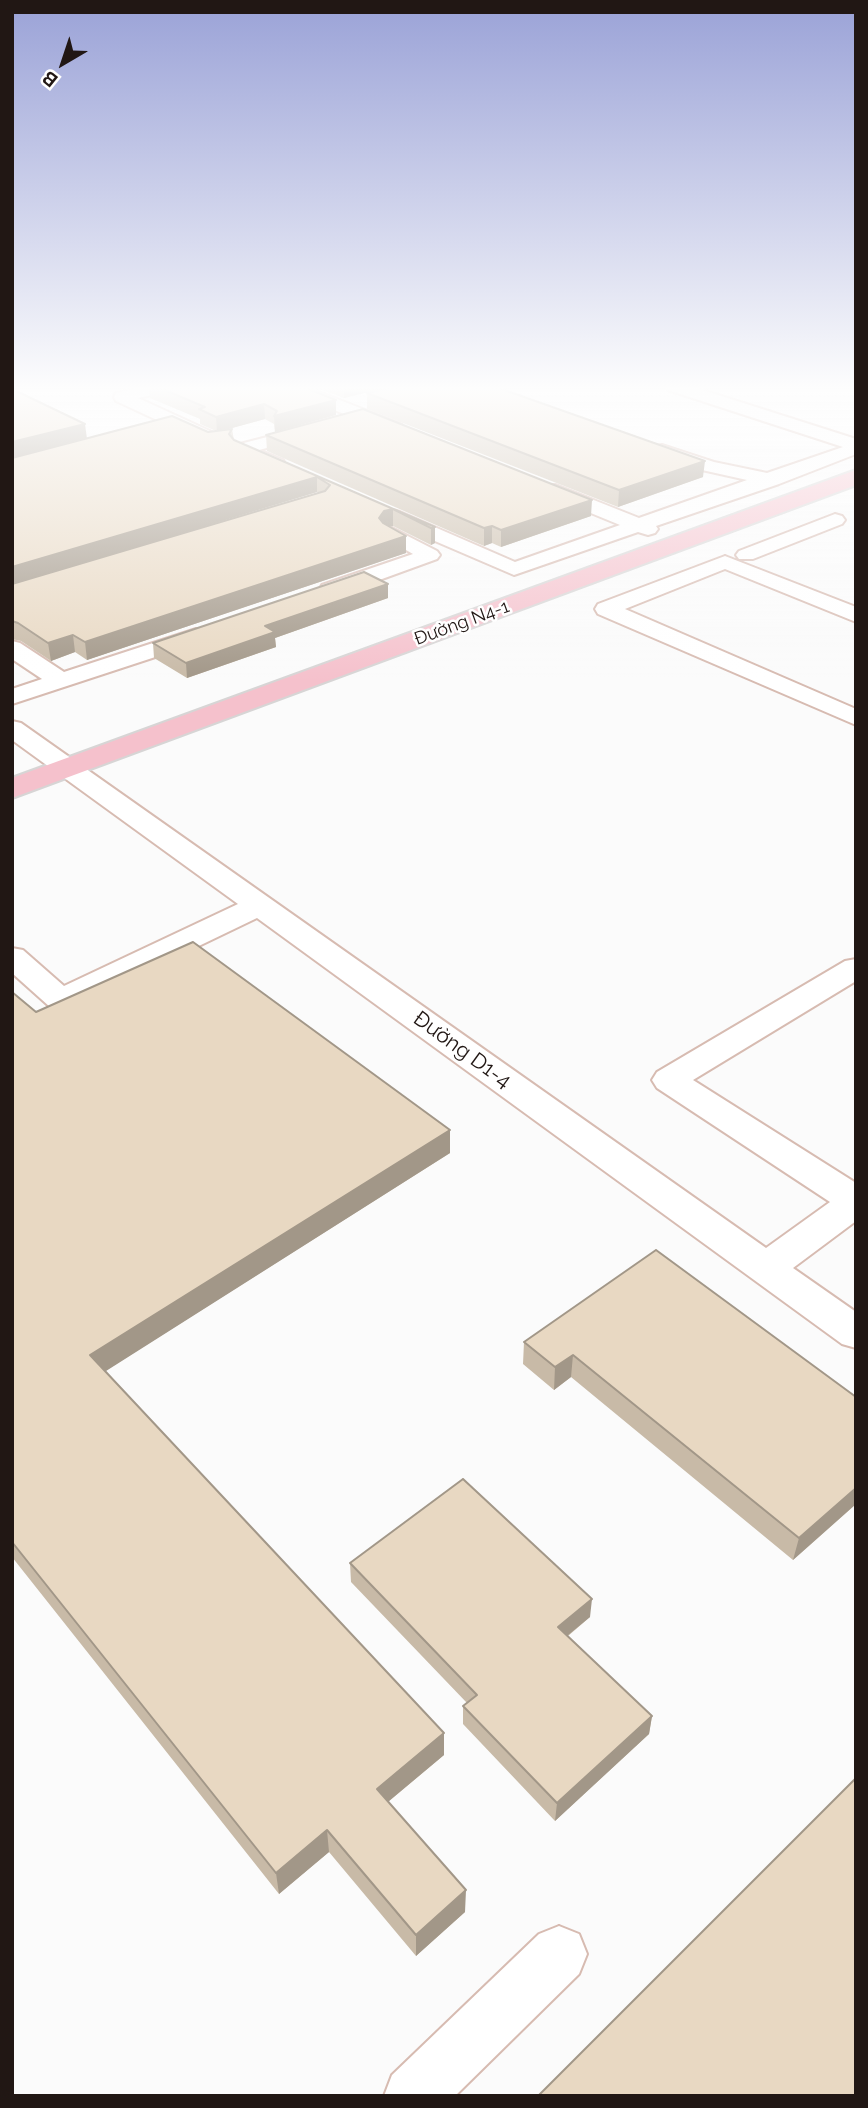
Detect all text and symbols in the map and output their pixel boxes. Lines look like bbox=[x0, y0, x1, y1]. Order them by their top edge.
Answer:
north arrow bbox=[28, 28, 98, 98]
text: B bbox=[38, 67, 62, 92]
street label: Đường N4-1 bbox=[412, 596, 512, 650]
street label: Đường D1-4 bbox=[408, 1006, 516, 1094]

